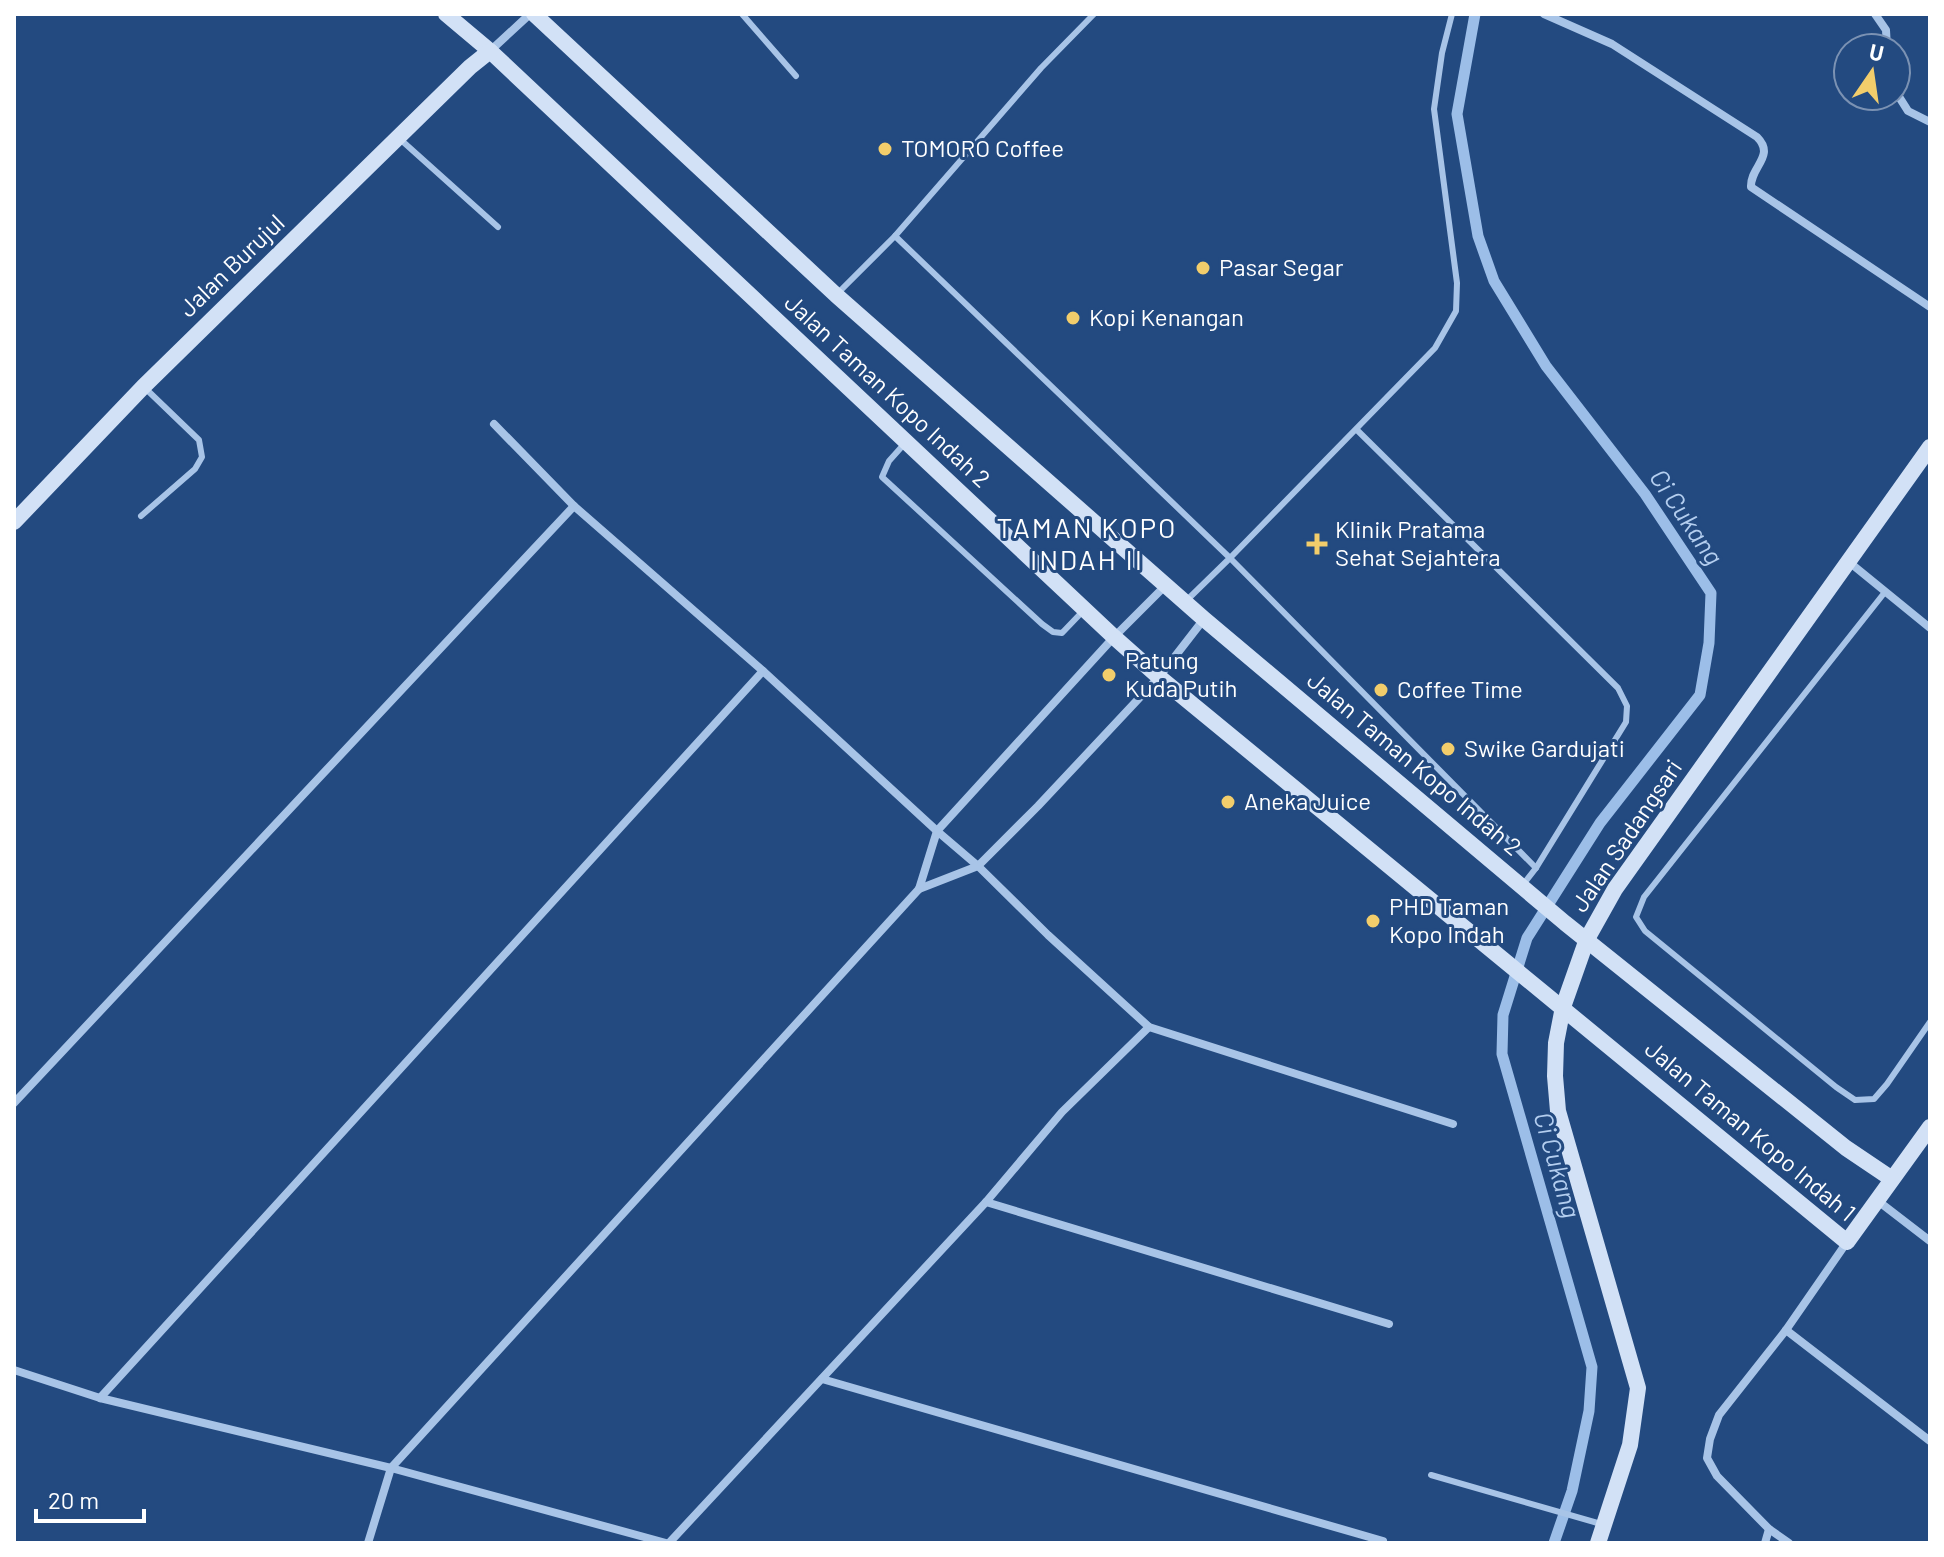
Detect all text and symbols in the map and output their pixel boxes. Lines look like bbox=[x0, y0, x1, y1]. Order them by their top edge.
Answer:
north arrow bbox=[1832, 32, 1912, 112]
text: U bbox=[1867, 37, 1886, 66]
place label: TOMORO Coffee bbox=[901, 133, 1064, 162]
marker: TOMORO Coffee bbox=[876, 140, 894, 158]
street label: Jalan Burujul bbox=[172, 208, 290, 322]
place label: Pasar Segar bbox=[1219, 252, 1344, 281]
marker: Pasar Segar bbox=[1194, 259, 1212, 277]
street label: Jalan Taman Kopo Indah 2 bbox=[779, 287, 997, 493]
place label: Kopi Kenangan bbox=[1089, 302, 1244, 331]
marker: Kopi Kenangan bbox=[1064, 309, 1082, 327]
water label: Ci Cukang bbox=[1644, 462, 1731, 570]
district label: TAMAN KOPO INDAH II bbox=[996, 510, 1178, 576]
place label: Klinik Pratama Sehat Sejahtera bbox=[1335, 514, 1500, 571]
marker: Klinik Pratama Sehat Sejahtera bbox=[1306, 533, 1328, 555]
place label: Patung Kuda Putih bbox=[1125, 645, 1238, 702]
street label: Jalan Taman Kopo Indah 2 bbox=[1302, 665, 1528, 861]
marker: Patung Kuda Putih bbox=[1100, 666, 1118, 684]
place label: Coffee Time bbox=[1397, 674, 1523, 703]
marker: Coffee Time bbox=[1372, 681, 1390, 699]
place label: Swike Gardujati bbox=[1464, 733, 1625, 762]
marker: Swike Gardujati bbox=[1439, 740, 1457, 758]
street label: Jalan Sadangsari bbox=[1564, 753, 1687, 917]
place label: Aneka Juice bbox=[1244, 786, 1371, 815]
marker: Aneka Juice bbox=[1219, 793, 1237, 811]
place label: PHD Taman Kopo Indah bbox=[1389, 891, 1509, 948]
marker: PHD Taman Kopo Indah bbox=[1364, 912, 1382, 930]
street label: Jalan Taman Kopo Indah 1 bbox=[1640, 1033, 1862, 1226]
water label: Ci Cukang bbox=[1529, 1108, 1588, 1221]
scale bar bbox=[36, 1473, 144, 1523]
text: 20 m bbox=[48, 1485, 99, 1514]

